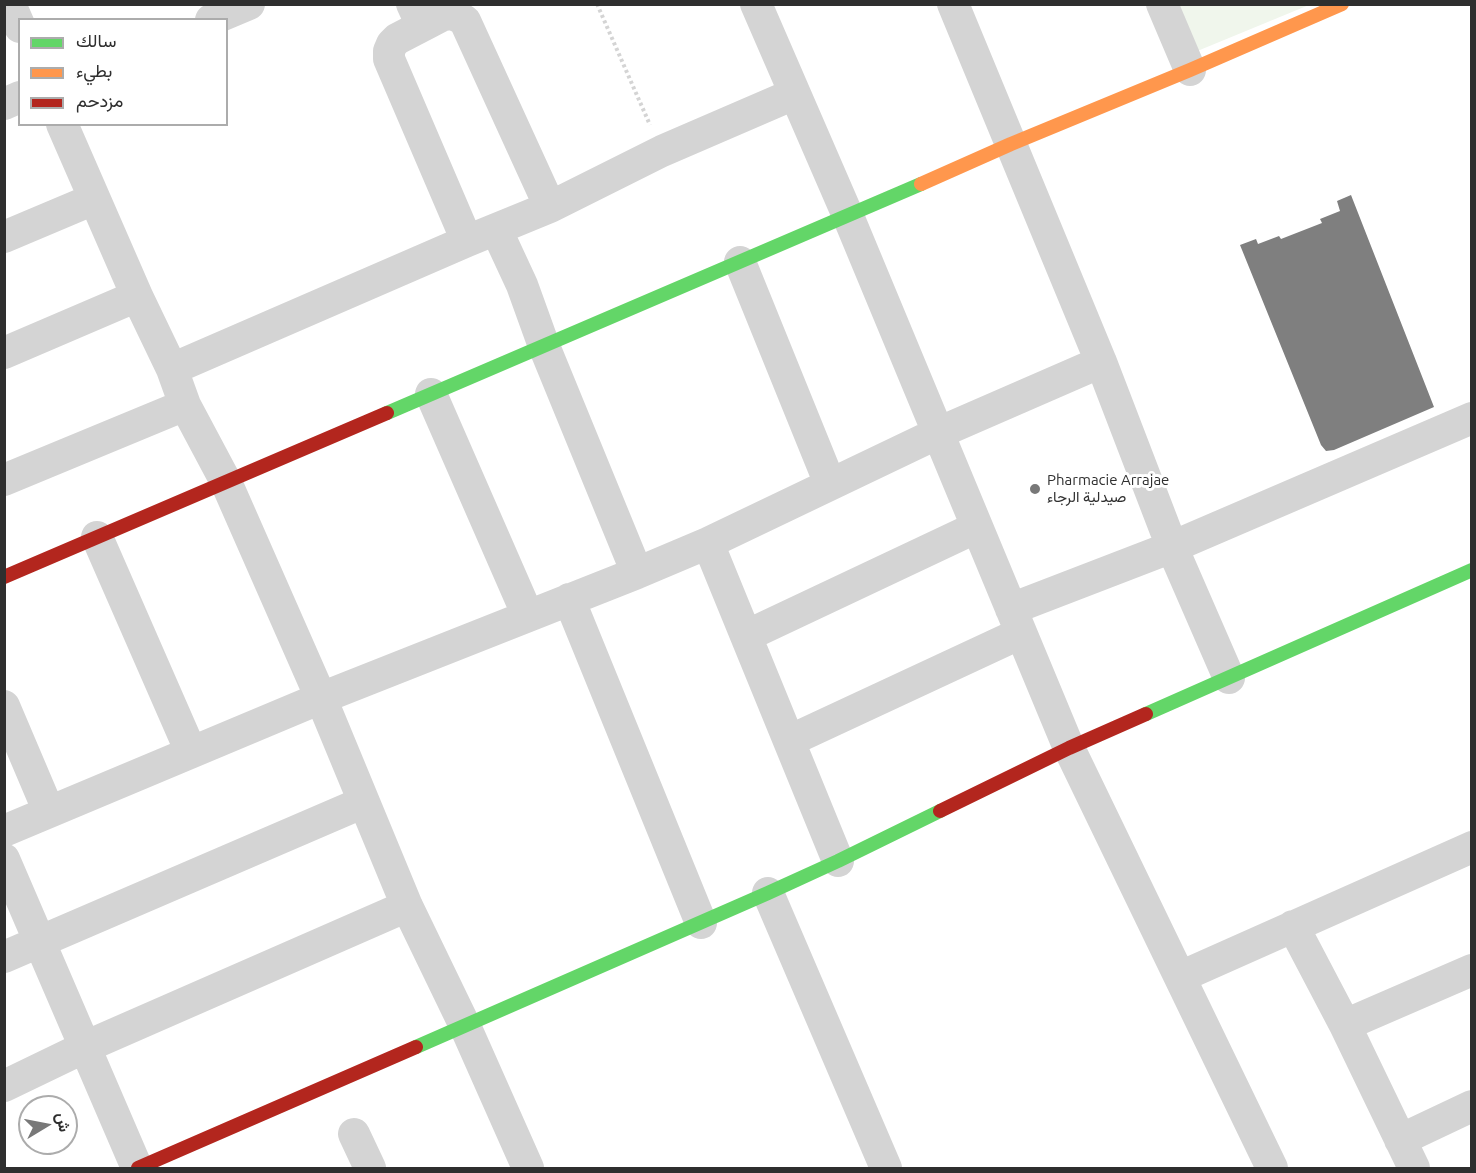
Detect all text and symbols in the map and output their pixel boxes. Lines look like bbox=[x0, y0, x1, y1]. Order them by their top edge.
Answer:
legend bbox=[18, 18, 228, 126]
text: سالك bbox=[76, 30, 116, 50]
text: بطيء bbox=[76, 60, 112, 80]
text: مزدحم bbox=[76, 90, 123, 110]
place label: Pharmacie Arrajae صيدلية الرجاء bbox=[1047, 471, 1169, 506]
marker: Pharmacie Arrajae صيدلية الرجاء bbox=[1028, 482, 1042, 496]
north arrow bbox=[18, 1095, 78, 1155]
text: ش bbox=[53, 1111, 74, 1133]

